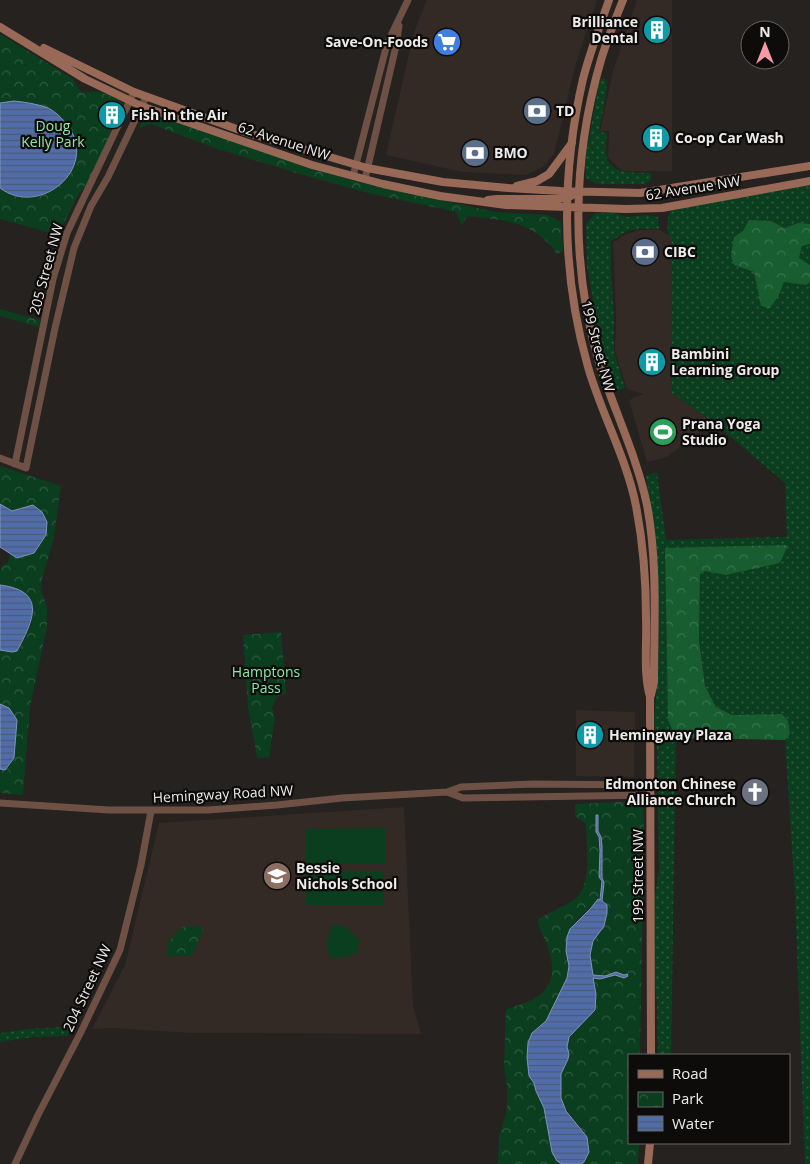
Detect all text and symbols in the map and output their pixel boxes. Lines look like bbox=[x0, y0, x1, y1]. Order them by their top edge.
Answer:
place label: Brilliance Dental bbox=[572, 12, 638, 47]
building icon: Brilliance Dental bbox=[642, 15, 672, 45]
north arrow bbox=[740, 20, 790, 70]
text: N bbox=[759, 22, 771, 41]
supermarket icon: Save-On-Foods bbox=[432, 27, 462, 57]
place label: Save-On-Foods bbox=[325, 32, 428, 51]
bank icon: TD bbox=[522, 96, 552, 126]
building icon: Fish in the Air bbox=[97, 100, 127, 130]
place label: TD bbox=[556, 101, 574, 120]
place label: Fish in the Air bbox=[131, 105, 228, 124]
park label: Doug Kelly Park bbox=[21, 116, 85, 151]
street label: 62 Avenue NW bbox=[236, 117, 333, 164]
building icon: Co-op Car Wash bbox=[641, 123, 671, 153]
place label: Co-op Car Wash bbox=[675, 128, 784, 147]
bank icon: BMO bbox=[460, 138, 490, 168]
place label: BMO bbox=[494, 143, 528, 162]
street label: 62 Avenue NW bbox=[644, 171, 742, 204]
street label: 205 Street NW bbox=[24, 221, 67, 317]
bank icon: CIBC bbox=[630, 237, 660, 267]
place label: CIBC bbox=[664, 242, 696, 261]
street label: 199 Street NW bbox=[577, 298, 620, 394]
place label: Bambini Learning Group bbox=[671, 344, 780, 379]
building icon: Bambini Learning Group bbox=[637, 347, 667, 377]
place label: Prana Yoga Studio bbox=[682, 414, 761, 449]
sports icon: Prana Yoga Studio bbox=[648, 417, 678, 447]
park label: Hamptons Pass bbox=[232, 662, 300, 697]
building icon: Hemingway Plaza bbox=[575, 720, 605, 750]
place label: Hemingway Plaza bbox=[609, 725, 732, 744]
place label: Edmonton Chinese Alliance Church bbox=[605, 774, 736, 809]
church icon: Edmonton Chinese Alliance Church bbox=[740, 777, 770, 807]
street label: Hemingway Road NW bbox=[152, 780, 294, 807]
street label: 199 Street NW bbox=[628, 829, 647, 923]
place label: Bessie Nichols School bbox=[296, 858, 397, 893]
school or university icon: Bessie Nichols School bbox=[262, 861, 292, 891]
street label: 204 Street NW bbox=[58, 941, 115, 1034]
legend bbox=[628, 1054, 790, 1144]
text: Road bbox=[672, 1063, 708, 1083]
text: Park bbox=[672, 1088, 703, 1108]
text: Water bbox=[672, 1113, 714, 1133]

